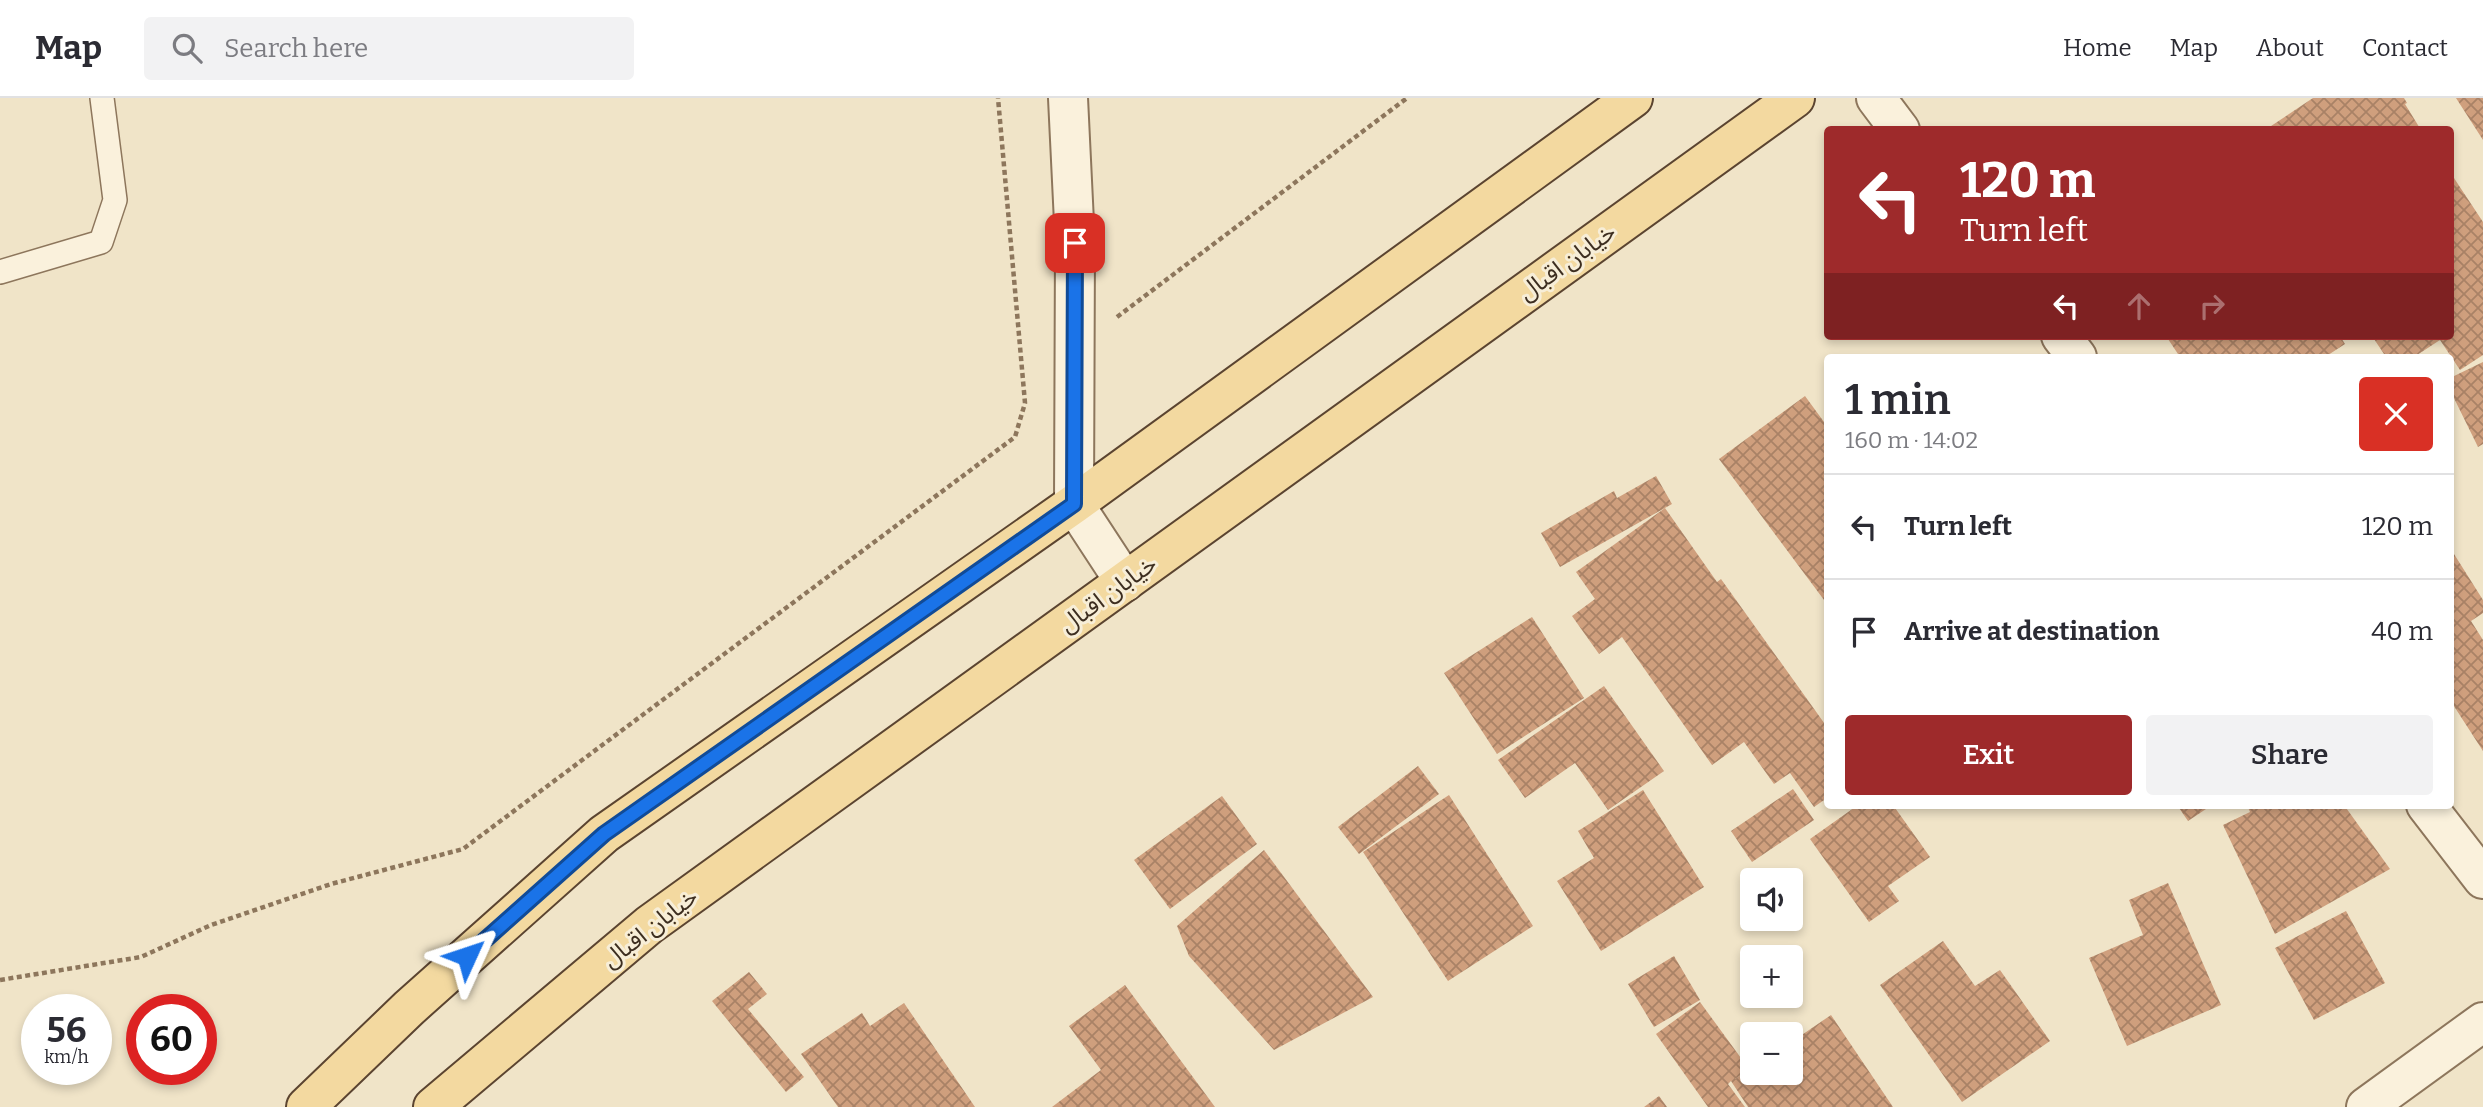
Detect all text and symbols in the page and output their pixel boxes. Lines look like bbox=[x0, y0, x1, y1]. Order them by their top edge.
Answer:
search box bbox=[144, 17, 634, 80]
text: Map bbox=[35, 28, 102, 68]
icon: search bbox=[168, 29, 206, 67]
text: Search here bbox=[224, 33, 368, 64]
text: Home bbox=[2063, 34, 2132, 62]
text: Map bbox=[2170, 34, 2218, 62]
text: About bbox=[2256, 34, 2324, 62]
text: Contact bbox=[2362, 34, 2448, 62]
text: 120 m bbox=[1960, 151, 2095, 210]
icon: left bbox=[1845, 154, 1936, 245]
text: Turn left bbox=[1960, 211, 2088, 249]
pin bbox=[1045, 213, 1105, 273]
street label: خیابان اقبال bbox=[1513, 217, 1621, 307]
icon: arrive bbox=[1056, 224, 1094, 262]
icon: left bbox=[2047, 287, 2085, 325]
icon: ahead bbox=[2120, 287, 2158, 325]
icon: right bbox=[2193, 287, 2231, 325]
text: 1 min bbox=[1845, 375, 1951, 425]
button: close bbox=[2359, 377, 2433, 451]
text: 160 m · 14:02 bbox=[1845, 426, 1978, 454]
icon: left bbox=[1845, 508, 1883, 546]
text: Turn left bbox=[1904, 511, 2012, 542]
text: 120 m bbox=[2362, 511, 2433, 542]
street label: خیابان اقبال bbox=[1054, 549, 1162, 639]
icon: arrive bbox=[1845, 613, 1883, 651]
text: Arrive at destination bbox=[1904, 616, 2159, 647]
text: 40 m bbox=[2371, 616, 2433, 647]
button: Exit bbox=[1845, 715, 2132, 795]
button: Share bbox=[2146, 715, 2433, 795]
map controls bbox=[1740, 868, 1803, 1085]
button: sound bbox=[1740, 868, 1803, 931]
street label: خیابان اقبال bbox=[597, 882, 703, 974]
position arrow bbox=[430, 919, 504, 993]
button: + bbox=[1740, 945, 1803, 1008]
speed limit sign: 60 bbox=[126, 994, 217, 1085]
text: 56 bbox=[47, 1009, 86, 1051]
button: − bbox=[1740, 1022, 1803, 1085]
text: km/h bbox=[44, 1046, 89, 1068]

